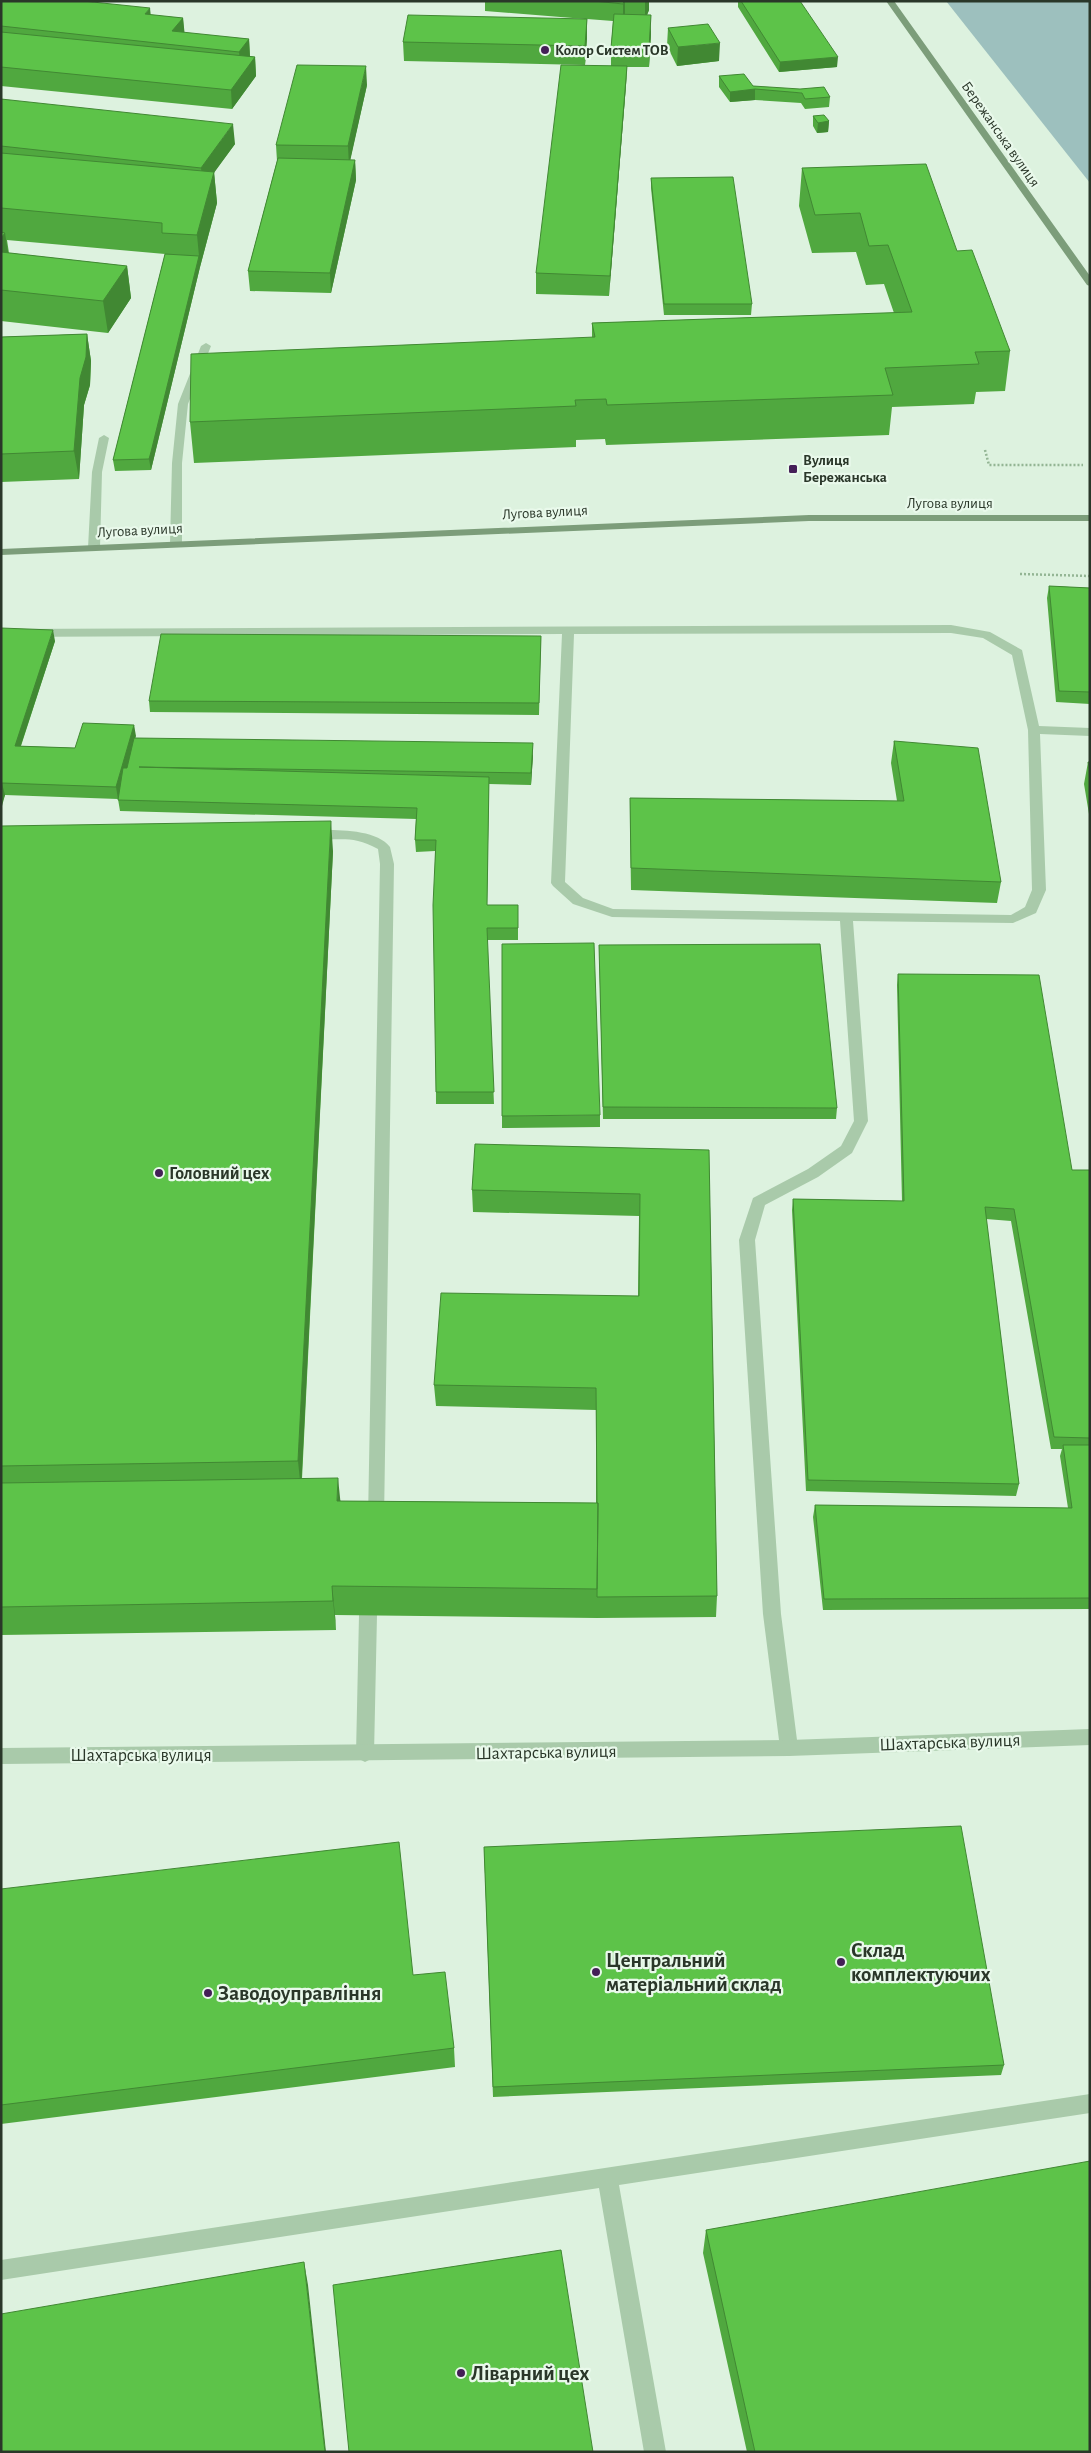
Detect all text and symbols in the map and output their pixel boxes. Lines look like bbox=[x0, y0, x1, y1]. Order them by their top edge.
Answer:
place label: Колор Систем ТОВ bbox=[555, 43, 669, 58]
marker: Колор Систем ТОВ bbox=[539, 44, 551, 56]
street label: Бережанська вулиця bbox=[959, 79, 1043, 190]
place label: Вулиця Бережанська bbox=[803, 453, 887, 485]
marker: Вулиця Бережанська bbox=[787, 463, 799, 475]
street label: Лугова вулиця bbox=[907, 496, 993, 511]
street label: Лугова вулиця bbox=[502, 503, 588, 522]
street label: Лугова вулиця bbox=[97, 521, 183, 540]
place label: Головний цех bbox=[169, 1165, 270, 1183]
marker: Головний цех bbox=[153, 1167, 165, 1179]
street label: Шахтарська вулиця bbox=[879, 1732, 1021, 1754]
street label: Шахтарська вулиця bbox=[475, 1743, 617, 1763]
street label: Шахтарська вулиця bbox=[70, 1747, 212, 1765]
place label: Склад комплектуючих bbox=[851, 1940, 991, 1985]
place label: Центральний матеріальний склад bbox=[606, 1950, 782, 1995]
marker: Склад комплектуючих bbox=[835, 1956, 847, 1968]
marker: Центральний матеріальний склад bbox=[590, 1966, 602, 1978]
place label: Заводоуправління bbox=[218, 1983, 381, 2004]
marker: Заводоуправління bbox=[202, 1987, 214, 1999]
place label: Ліварний цех bbox=[471, 2363, 590, 2384]
marker: Ліварний цех bbox=[455, 2367, 467, 2379]

